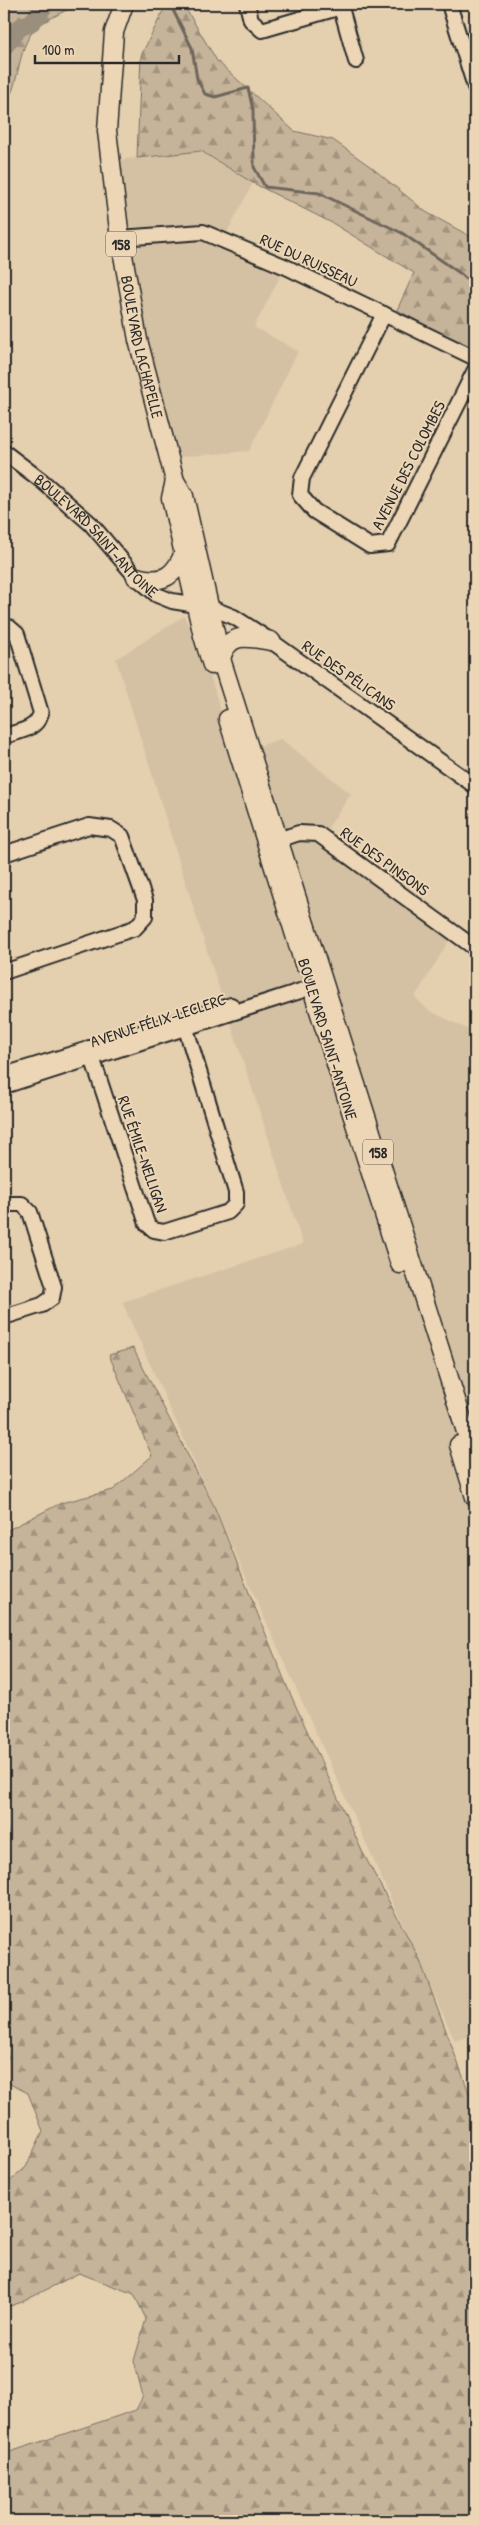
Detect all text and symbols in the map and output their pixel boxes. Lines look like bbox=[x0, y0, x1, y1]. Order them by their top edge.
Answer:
scale bar bbox=[35, 32, 179, 64]
text: 100 m bbox=[42, 39, 75, 60]
street label: RUE DU RUISSEAU bbox=[257, 228, 361, 292]
road number: 158 bbox=[106, 232, 136, 256]
street label: BOULEVARD LACHAPELLE bbox=[116, 274, 169, 421]
street label: AVENUE DES COLOMBES bbox=[366, 396, 450, 533]
street label: BOULEVARD SAINT-ANTOINE bbox=[30, 468, 163, 603]
street label: RUE DES PÉLICANS bbox=[298, 635, 401, 716]
street label: RUE DES PINSONS bbox=[336, 821, 434, 901]
street label: BOULEVARD SAINT-ANTOINE bbox=[293, 956, 363, 1122]
street label: AVENUE FÉLIX-LECLERC bbox=[87, 988, 229, 1052]
street label: RUE ÉMILE-NELLIGAN bbox=[113, 1093, 173, 1215]
road number: 158 bbox=[363, 1140, 393, 1164]

